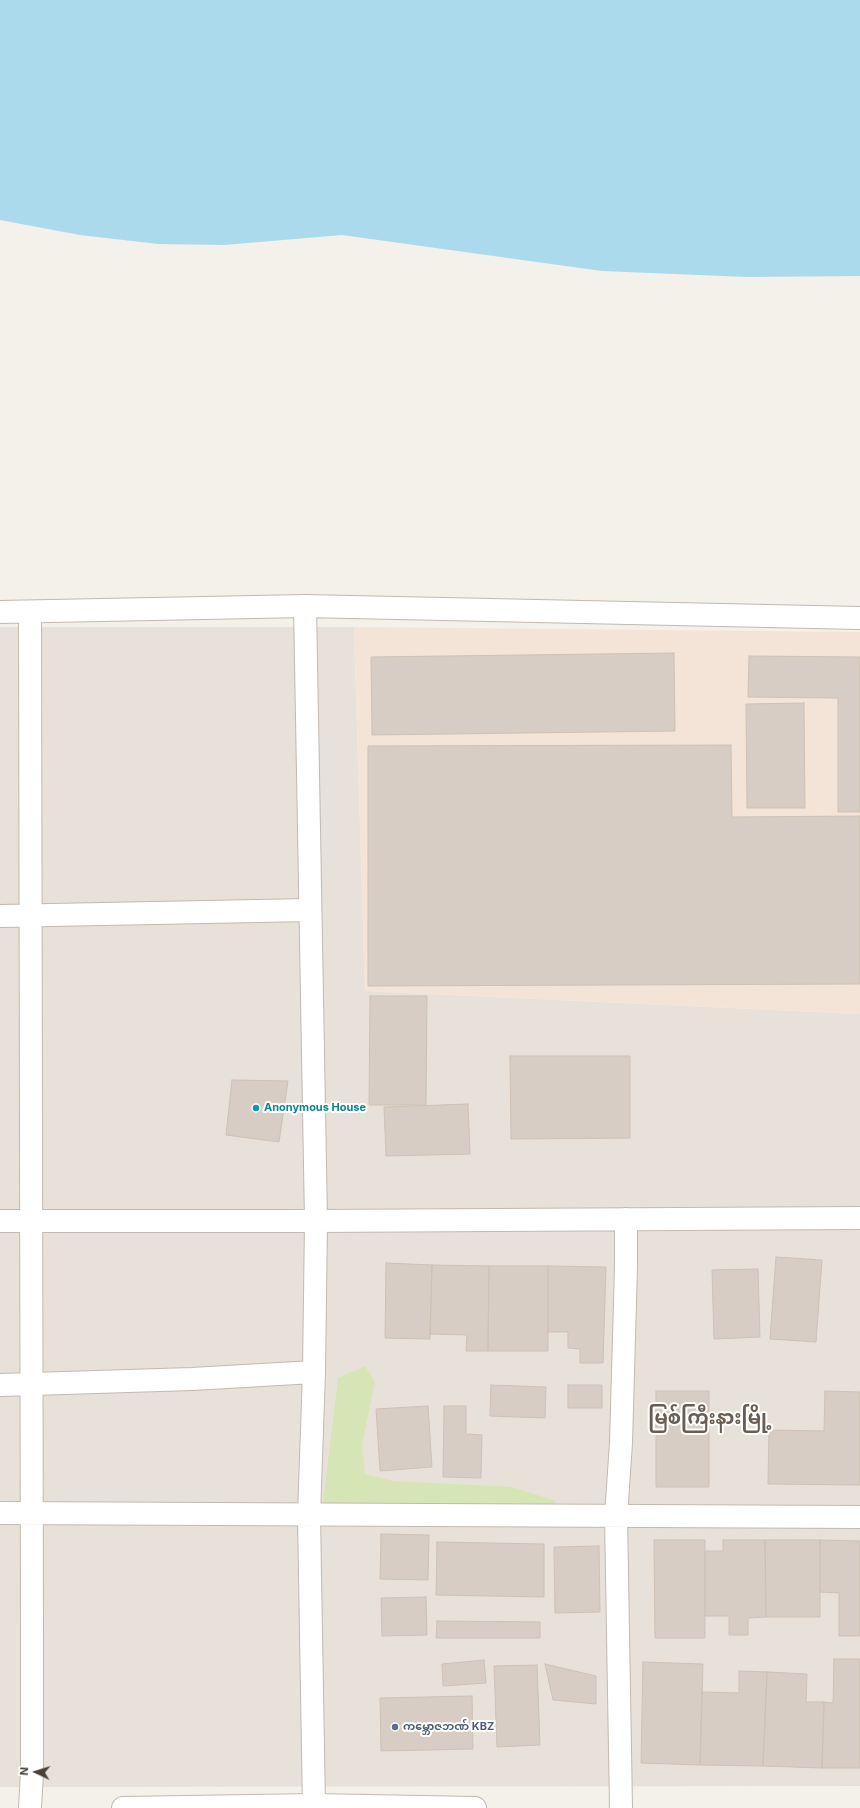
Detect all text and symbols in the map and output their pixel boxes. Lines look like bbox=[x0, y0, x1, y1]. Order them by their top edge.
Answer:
place label: Anonymous House bbox=[264, 1101, 366, 1115]
marker: Anonymous House bbox=[251, 1103, 261, 1113]
district label: မြစ်ကြီးနားမြို့ bbox=[648, 1407, 772, 1429]
place label: ကမ္ဘောဇဘဏ် KBZ bbox=[403, 1720, 494, 1734]
marker: ကမ္ဘောဇဘဏ် KBZ bbox=[390, 1722, 400, 1732]
north arrow bbox=[16, 1752, 56, 1792]
text: N bbox=[17, 1766, 31, 1776]

